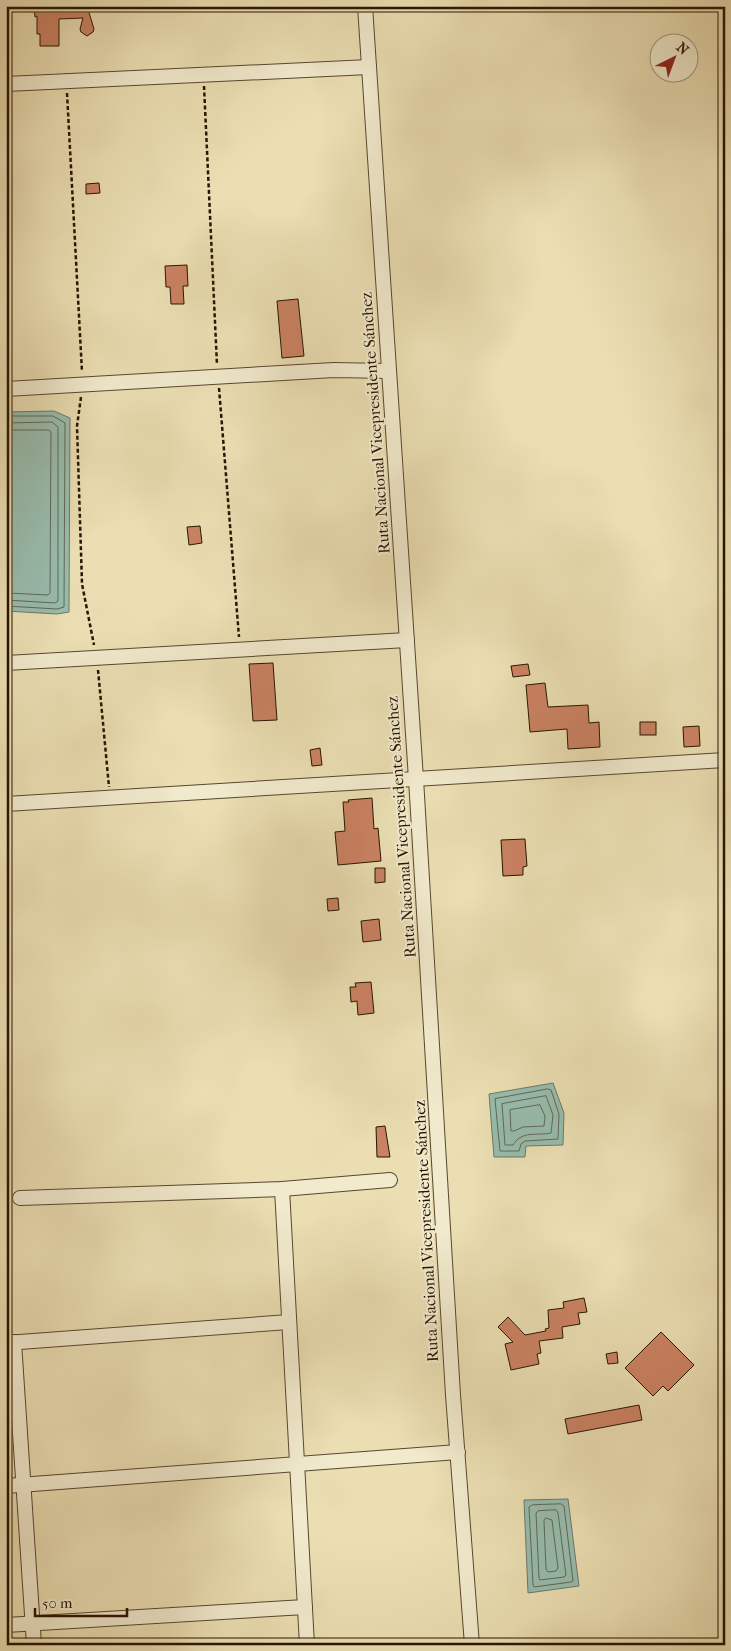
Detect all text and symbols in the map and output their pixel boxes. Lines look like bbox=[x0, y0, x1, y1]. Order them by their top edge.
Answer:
north arrow bbox=[648, 32, 698, 82]
text: N bbox=[673, 39, 692, 59]
street label: Ruta Nacional Vicepresidente Sánchez bbox=[356, 291, 394, 555]
street label: Ruta Nacional Vicepresidente Sánchez bbox=[382, 695, 420, 959]
street label: Ruta Nacional Vicepresidente Sánchez bbox=[410, 1099, 442, 1363]
scale bar bbox=[35, 1586, 128, 1618]
text: 50 m bbox=[42, 1594, 73, 1612]

